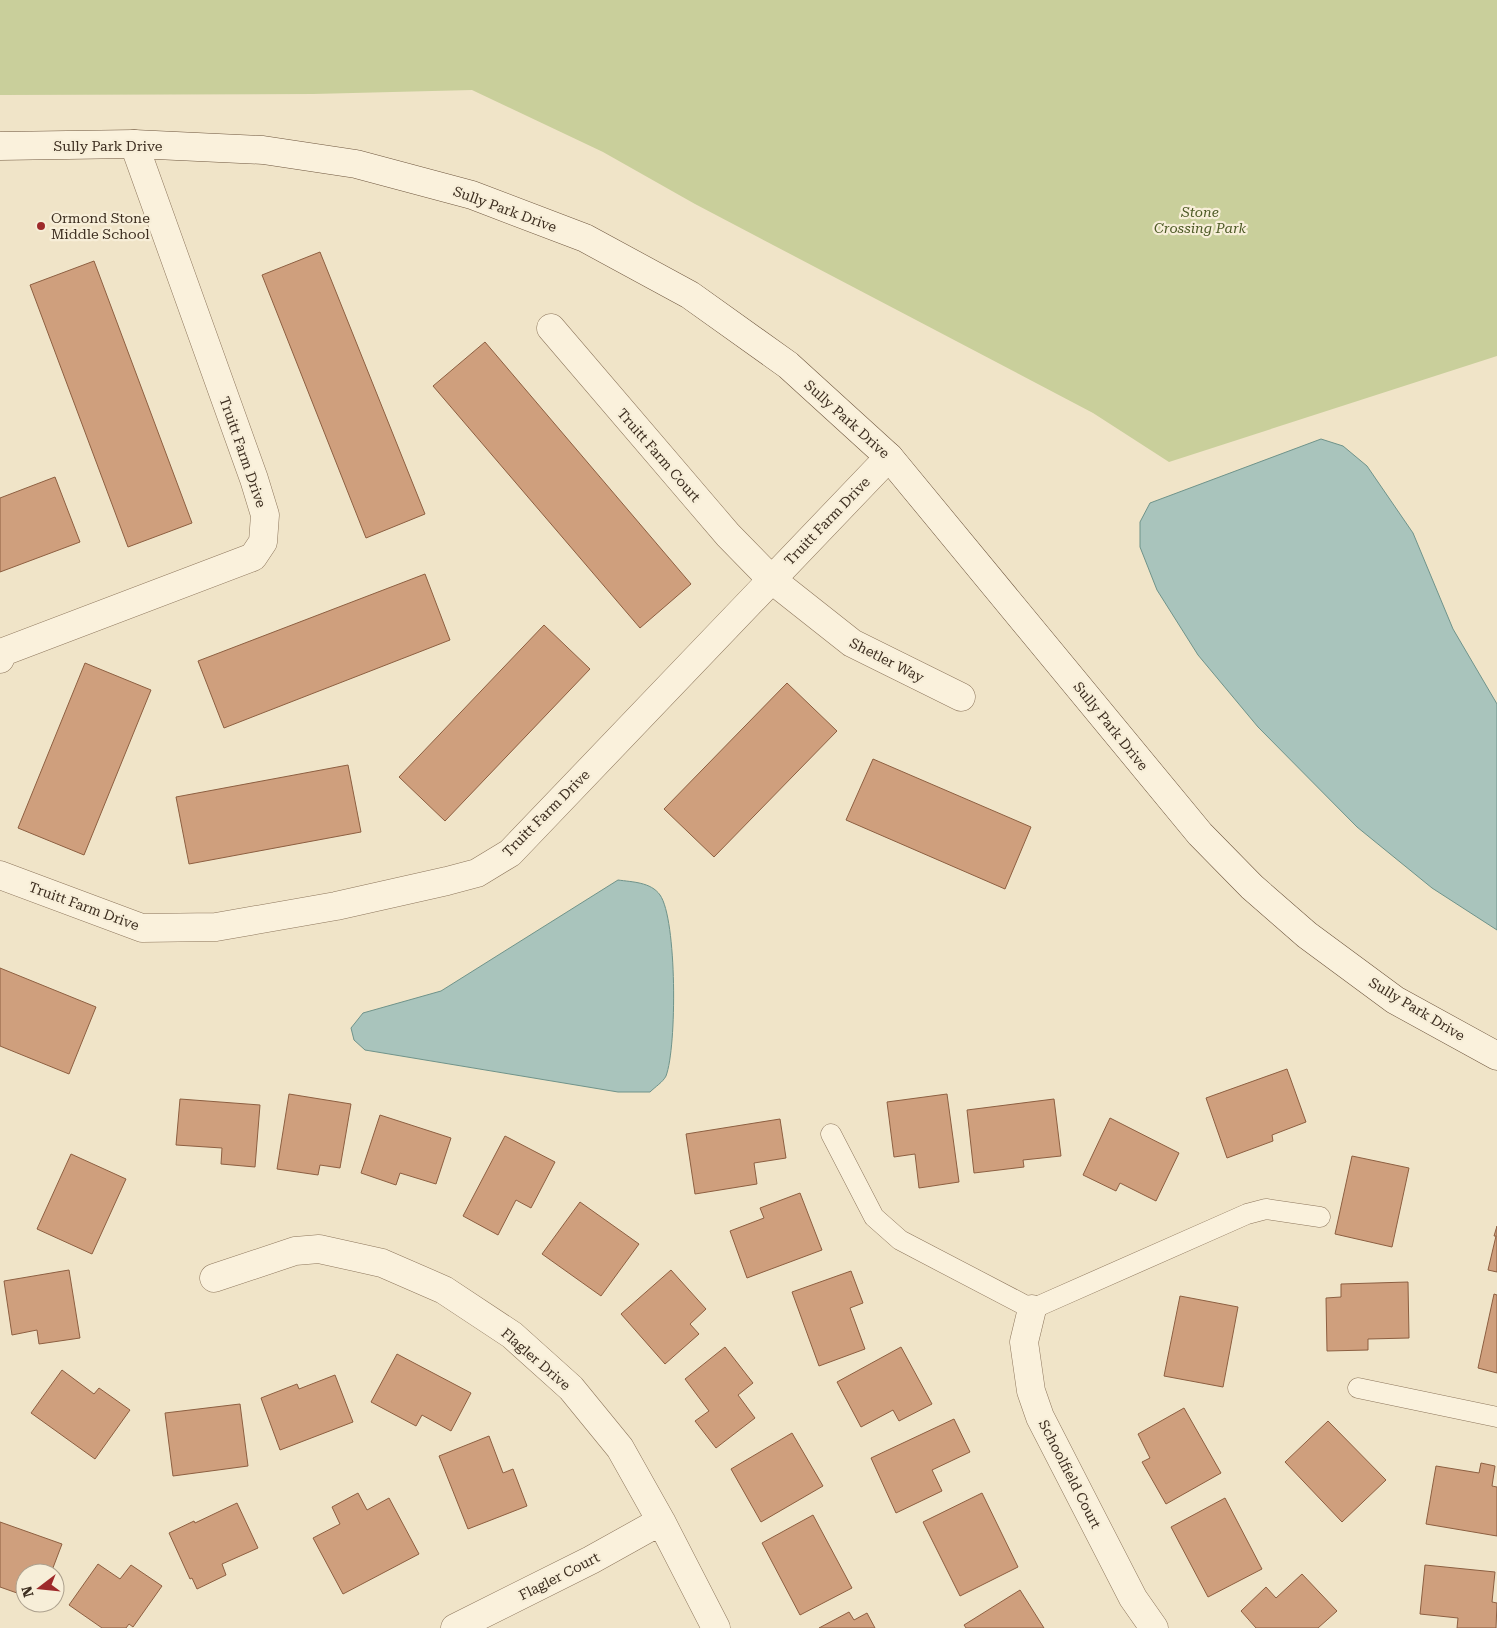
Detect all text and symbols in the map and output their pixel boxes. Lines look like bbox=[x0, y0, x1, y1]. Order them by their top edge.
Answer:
street label: Sully Park Drive bbox=[54, 138, 163, 154]
street label: Sully Park Drive bbox=[451, 183, 559, 235]
park label: Stone Crossing Park bbox=[1154, 204, 1246, 236]
place label: Ormond Stone Middle School bbox=[51, 210, 150, 242]
marker: Ormond Stone Middle School bbox=[35, 220, 47, 232]
street label: Sully Park Drive bbox=[801, 377, 893, 462]
street label: Truitt Farm Drive bbox=[217, 394, 270, 510]
street label: Truitt Farm Court bbox=[614, 405, 704, 505]
street label: Truitt Farm Drive bbox=[781, 473, 873, 568]
street label: Shetler Way bbox=[847, 634, 927, 686]
street label: Sully Park Drive bbox=[1071, 679, 1152, 774]
street label: Truitt Farm Drive bbox=[499, 766, 593, 860]
street label: Truitt Farm Drive bbox=[27, 879, 142, 933]
street label: Sully Park Drive bbox=[1366, 974, 1468, 1044]
street label: Flagler Drive bbox=[498, 1325, 574, 1393]
street label: Schoolfield Court bbox=[1036, 1417, 1104, 1531]
street label: Flagler Court bbox=[516, 1549, 602, 1603]
north arrow bbox=[15, 1563, 65, 1613]
text: N bbox=[18, 1584, 37, 1599]

